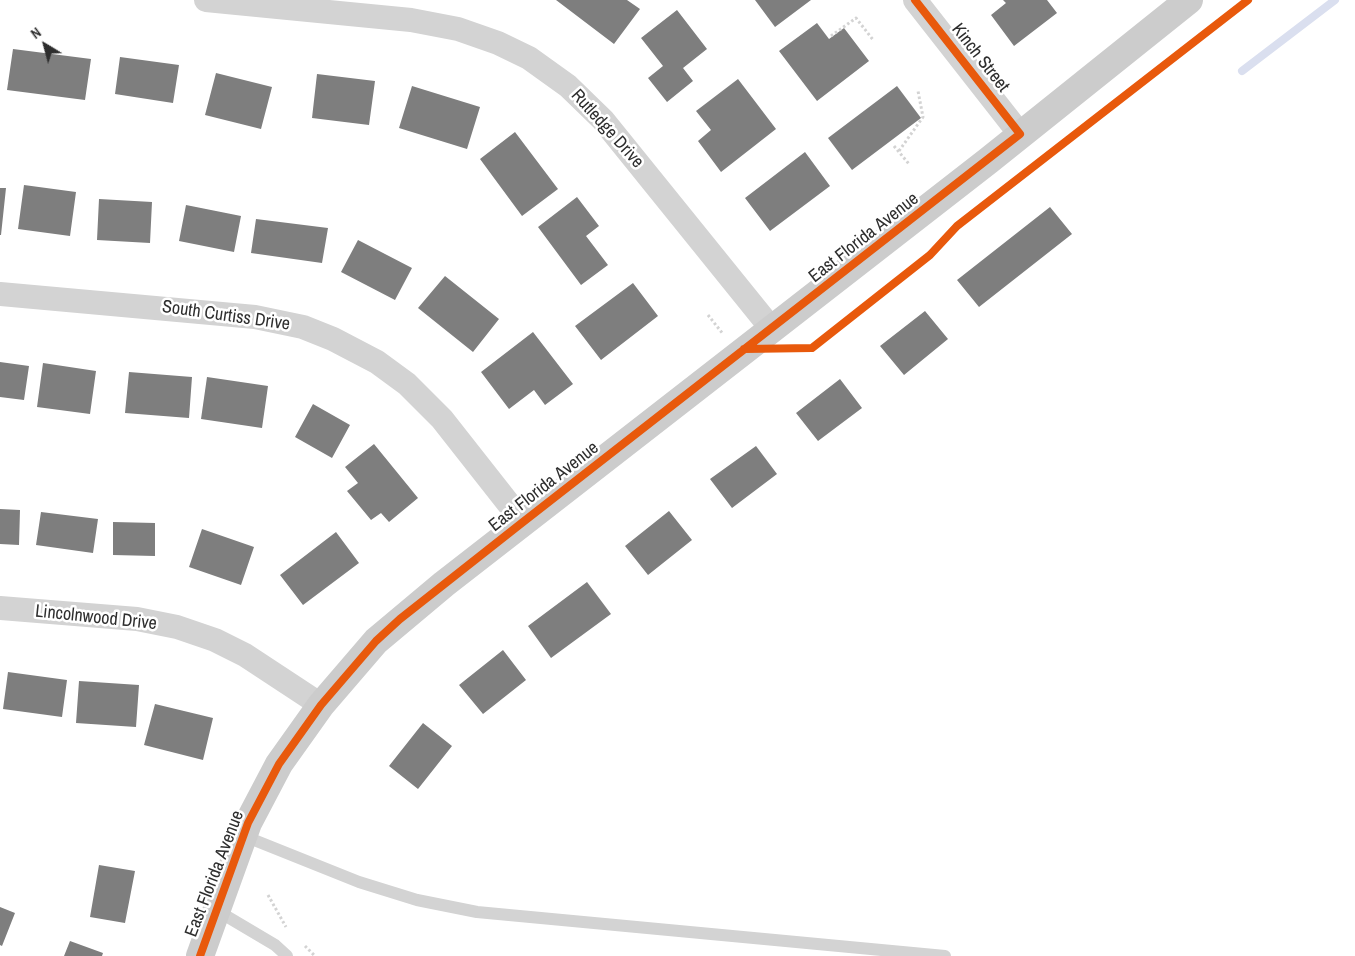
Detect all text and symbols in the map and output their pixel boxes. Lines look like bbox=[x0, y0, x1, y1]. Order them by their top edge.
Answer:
street label: Kinch Street bbox=[946, 19, 1014, 97]
north arrow bbox=[20, 20, 70, 70]
text: N bbox=[27, 23, 45, 43]
street label: Rutledge Drive bbox=[566, 85, 648, 173]
street label: East Florida Avenue bbox=[805, 188, 923, 288]
street label: South Curtiss Drive bbox=[161, 296, 291, 336]
street label: East Florida Avenue bbox=[485, 437, 603, 537]
street label: Lincolnwood Drive bbox=[34, 601, 158, 635]
street label: East Florida Avenue bbox=[181, 808, 249, 940]

